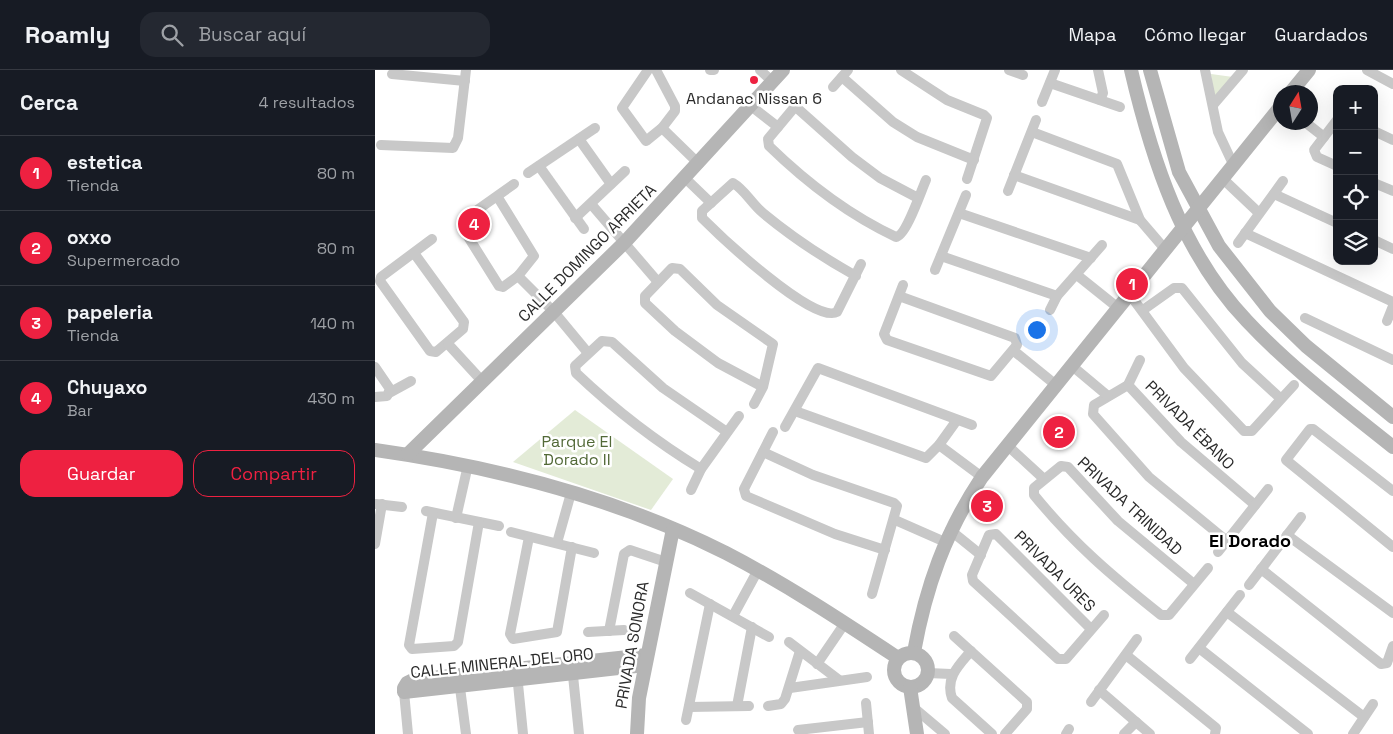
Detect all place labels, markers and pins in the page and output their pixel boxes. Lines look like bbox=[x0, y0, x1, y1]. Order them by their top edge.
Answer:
marker: Andanac Nissan 6 bbox=[748, 74, 760, 86]
place label: Andanac Nissan 6 bbox=[686, 88, 822, 109]
pin: 4 bbox=[458, 205, 490, 243]
pin: 1 bbox=[1116, 265, 1148, 303]
pin: 2 bbox=[1043, 413, 1075, 451]
pin: 3 bbox=[971, 487, 1003, 525]

